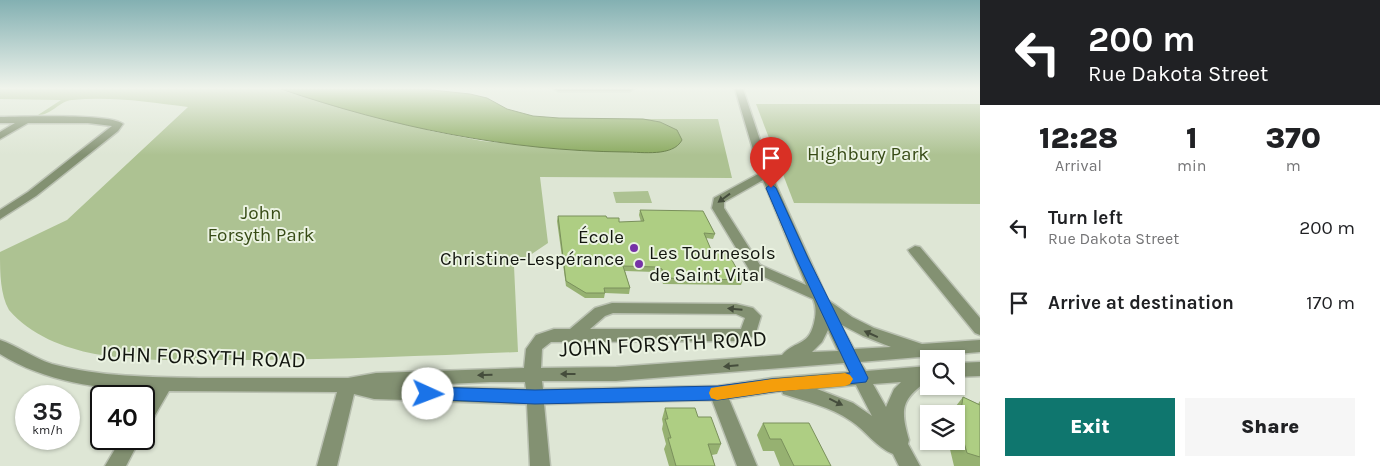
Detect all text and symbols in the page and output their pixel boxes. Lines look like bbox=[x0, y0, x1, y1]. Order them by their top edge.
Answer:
text: 200 m bbox=[1088, 19, 1196, 60]
icon: left bbox=[1005, 20, 1070, 85]
text: Rue Dakota Street bbox=[1088, 61, 1268, 87]
text: 12:28 bbox=[1039, 120, 1118, 156]
text: 1 bbox=[1186, 120, 1198, 156]
text: 370 bbox=[1265, 120, 1321, 156]
pin bbox=[750, 137, 792, 188]
park label: Highbury Park bbox=[807, 143, 929, 165]
icon: arrive bbox=[757, 144, 785, 172]
text: Arrival bbox=[1055, 156, 1102, 175]
text: min bbox=[1177, 156, 1206, 175]
text: m bbox=[1286, 156, 1301, 175]
one-way arrow bbox=[717, 193, 731, 203]
park label: John Forsyth Park bbox=[208, 202, 315, 246]
text: Turn left bbox=[1048, 207, 1123, 229]
icon: left bbox=[1005, 214, 1033, 242]
text: 200 m bbox=[1299, 217, 1355, 239]
place label: École Christine-Lespérance bbox=[440, 225, 624, 270]
text: Rue Dakota Street bbox=[1048, 229, 1179, 248]
marker: École Christine-Lespérance bbox=[628, 242, 640, 254]
place label: Les Tournesols de Saint Vital bbox=[649, 242, 776, 286]
marker: Les Tournesols de Saint Vital bbox=[633, 258, 645, 270]
icon: arrive bbox=[1005, 289, 1033, 317]
text: Arrive at destination bbox=[1048, 292, 1234, 314]
text: 170 m bbox=[1306, 292, 1355, 314]
one-way arrow bbox=[727, 305, 743, 313]
street label: JOHN FORSYTH ROAD bbox=[559, 326, 767, 362]
one-way arrow bbox=[864, 330, 878, 338]
street label: JOHN FORSYTH ROAD bbox=[98, 340, 306, 374]
map controls bbox=[920, 350, 965, 450]
button: search bbox=[920, 350, 965, 395]
one-way arrow bbox=[722, 362, 738, 370]
position arrow bbox=[401, 367, 453, 419]
one-way arrow bbox=[560, 370, 576, 378]
one-way arrow bbox=[476, 371, 492, 379]
speed limit sign: 40 bbox=[90, 385, 155, 450]
text: 35 bbox=[32, 397, 63, 426]
one-way arrow bbox=[829, 398, 843, 406]
button: Exit bbox=[1005, 398, 1175, 456]
button: Share bbox=[1185, 398, 1355, 456]
button: layers bbox=[920, 405, 965, 450]
text: km/h bbox=[32, 423, 63, 437]

